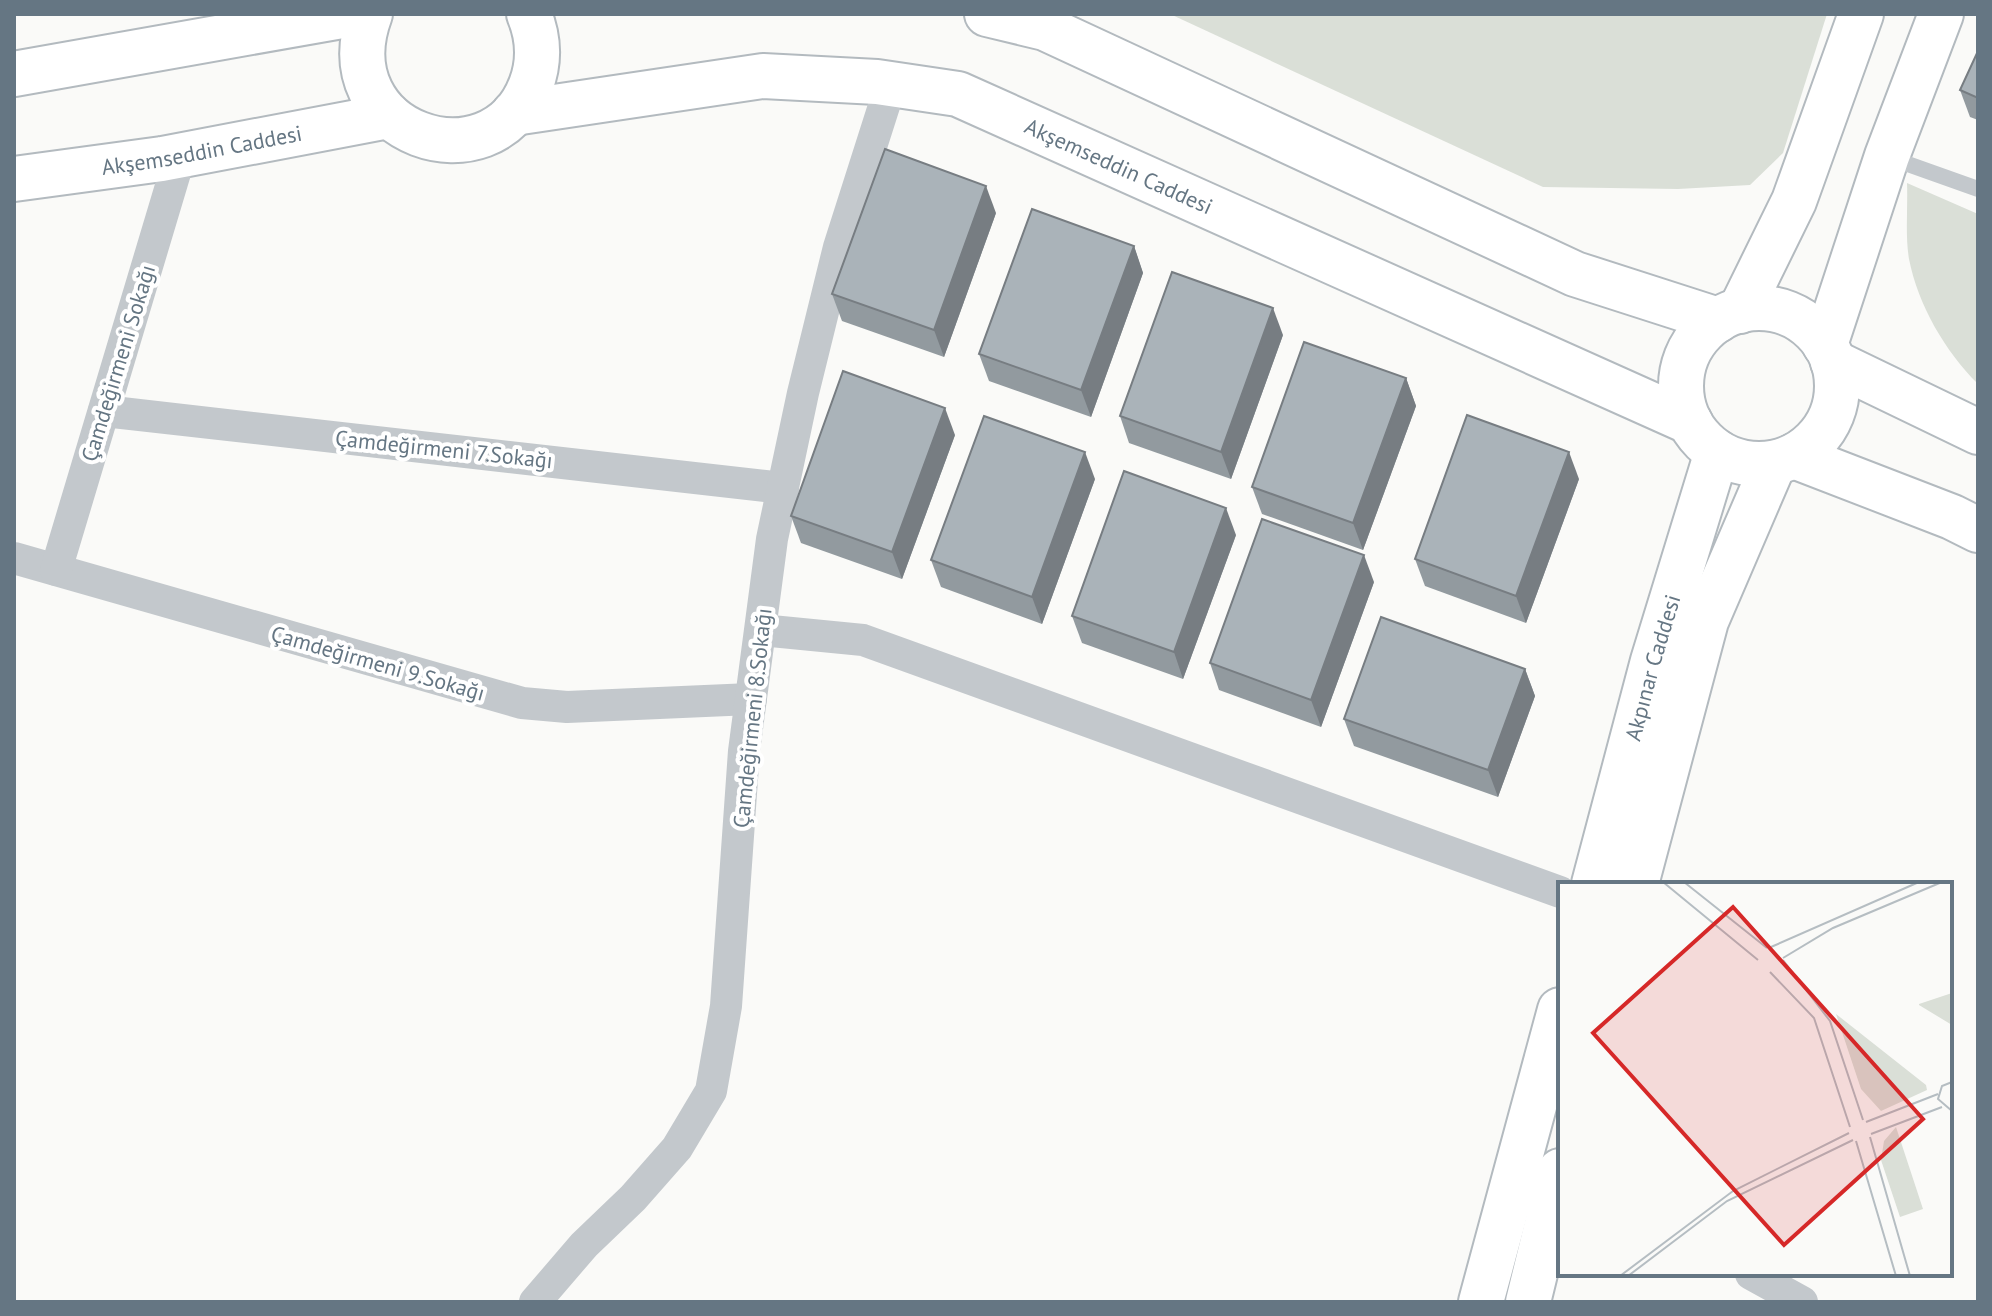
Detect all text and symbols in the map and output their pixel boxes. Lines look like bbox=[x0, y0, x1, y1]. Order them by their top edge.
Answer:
street label: Akşemseddin Caddesi bbox=[1021, 112, 1217, 220]
street label: Akşemseddin Caddesi bbox=[100, 119, 304, 181]
street label: Çamdeğirmeni Sokağı bbox=[75, 261, 161, 465]
street label: Çamdeğirmeni 7.Sokağı bbox=[334, 424, 554, 474]
street label: Akpınar Caddesi bbox=[1618, 591, 1687, 744]
street label: Çamdeğirmeni 8.Sokağı bbox=[727, 607, 777, 829]
street label: Çamdeğirmeni 9.Sokağı bbox=[268, 619, 488, 707]
inset map bbox=[1558, 882, 1952, 1276]

